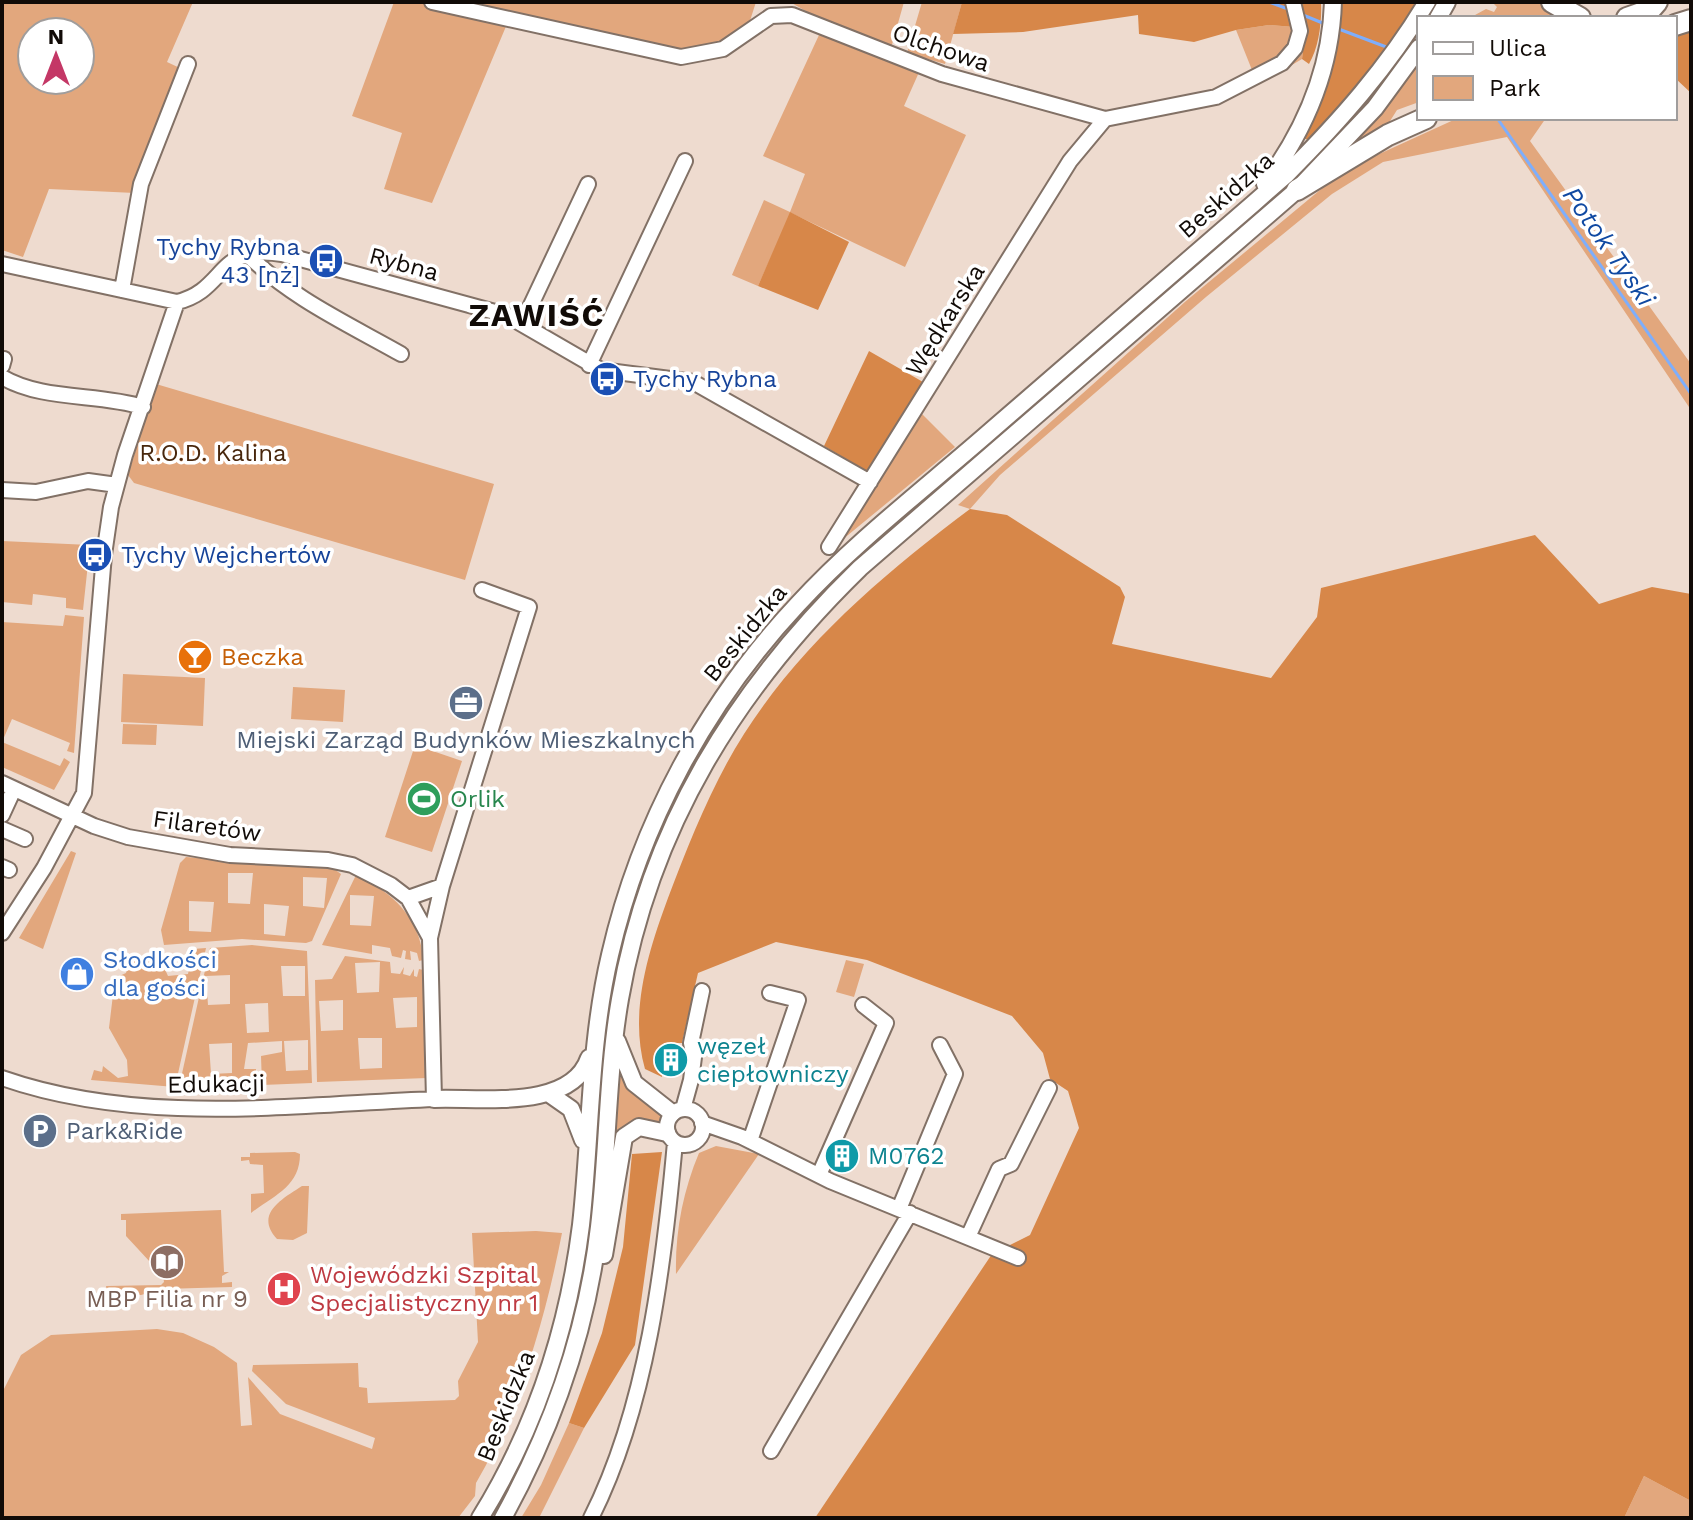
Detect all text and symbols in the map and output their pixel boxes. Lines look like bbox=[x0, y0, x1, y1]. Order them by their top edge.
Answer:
north arrow bbox=[16, 16, 96, 96]
legend bbox=[1417, 16, 1677, 120]
street label: Olchowa bbox=[889, 18, 993, 78]
text: N bbox=[48, 24, 64, 49]
text: Ulica bbox=[1489, 34, 1547, 62]
text: Park bbox=[1489, 74, 1541, 102]
street label: Beskidzka bbox=[1173, 146, 1279, 244]
water label: Potok Tyski bbox=[1557, 180, 1662, 313]
place label: Tychy Rybna 43 [nż] bbox=[156, 233, 300, 289]
street label: Rybna bbox=[366, 241, 442, 287]
bus stop icon: Tychy Rybna 43 [nż] bbox=[307, 242, 345, 280]
street label: Wędkarska bbox=[899, 259, 991, 381]
district label: ZAWIŚĆ bbox=[469, 296, 605, 334]
bus stop icon: Tychy Rybna bbox=[588, 360, 626, 398]
place label: Tychy Rybna bbox=[633, 365, 777, 393]
park label: R.O.D. Kalina bbox=[139, 439, 287, 467]
bus stop icon: Tychy Wejchertów bbox=[76, 536, 114, 574]
place label: Tychy Wejchertów bbox=[121, 541, 331, 569]
street label: Beskidzka bbox=[697, 579, 793, 687]
bar icon: Beczka bbox=[176, 638, 214, 676]
place label: Beczka bbox=[221, 643, 304, 671]
office icon: Miejski Zarząd Budynków Mieszkalnych bbox=[447, 684, 485, 722]
place label: Miejski Zarząd Budynków Mieszkalnych bbox=[236, 726, 696, 754]
sports icon: Orlik bbox=[405, 780, 443, 818]
place label: Orlik bbox=[450, 785, 505, 813]
street label: Filaretów bbox=[151, 805, 263, 847]
place label: Słodkości dla gości bbox=[103, 946, 217, 1002]
shop icon: Słodkości dla gości bbox=[58, 955, 96, 993]
place label: węzeł ciepłowniczy bbox=[697, 1032, 849, 1088]
building icon: węzeł ciepłowniczy bbox=[652, 1041, 690, 1079]
street label: Edukacji bbox=[167, 1069, 265, 1099]
parking icon: Park&Ride bbox=[21, 1112, 59, 1150]
place label: Park&Ride bbox=[66, 1117, 183, 1145]
building icon: M0762 bbox=[823, 1137, 861, 1175]
place label: M0762 bbox=[868, 1142, 945, 1170]
library icon: MBP Filia nr 9 bbox=[148, 1243, 186, 1281]
place label: Wojewódzki Szpital Specjalistyczny nr 1 bbox=[310, 1261, 538, 1317]
hospital icon: Wojewódzki Szpital Specjalistyczny nr 1 bbox=[265, 1270, 303, 1308]
place label: MBP Filia nr 9 bbox=[86, 1285, 248, 1313]
street label: Beskidzka bbox=[471, 1347, 541, 1465]

